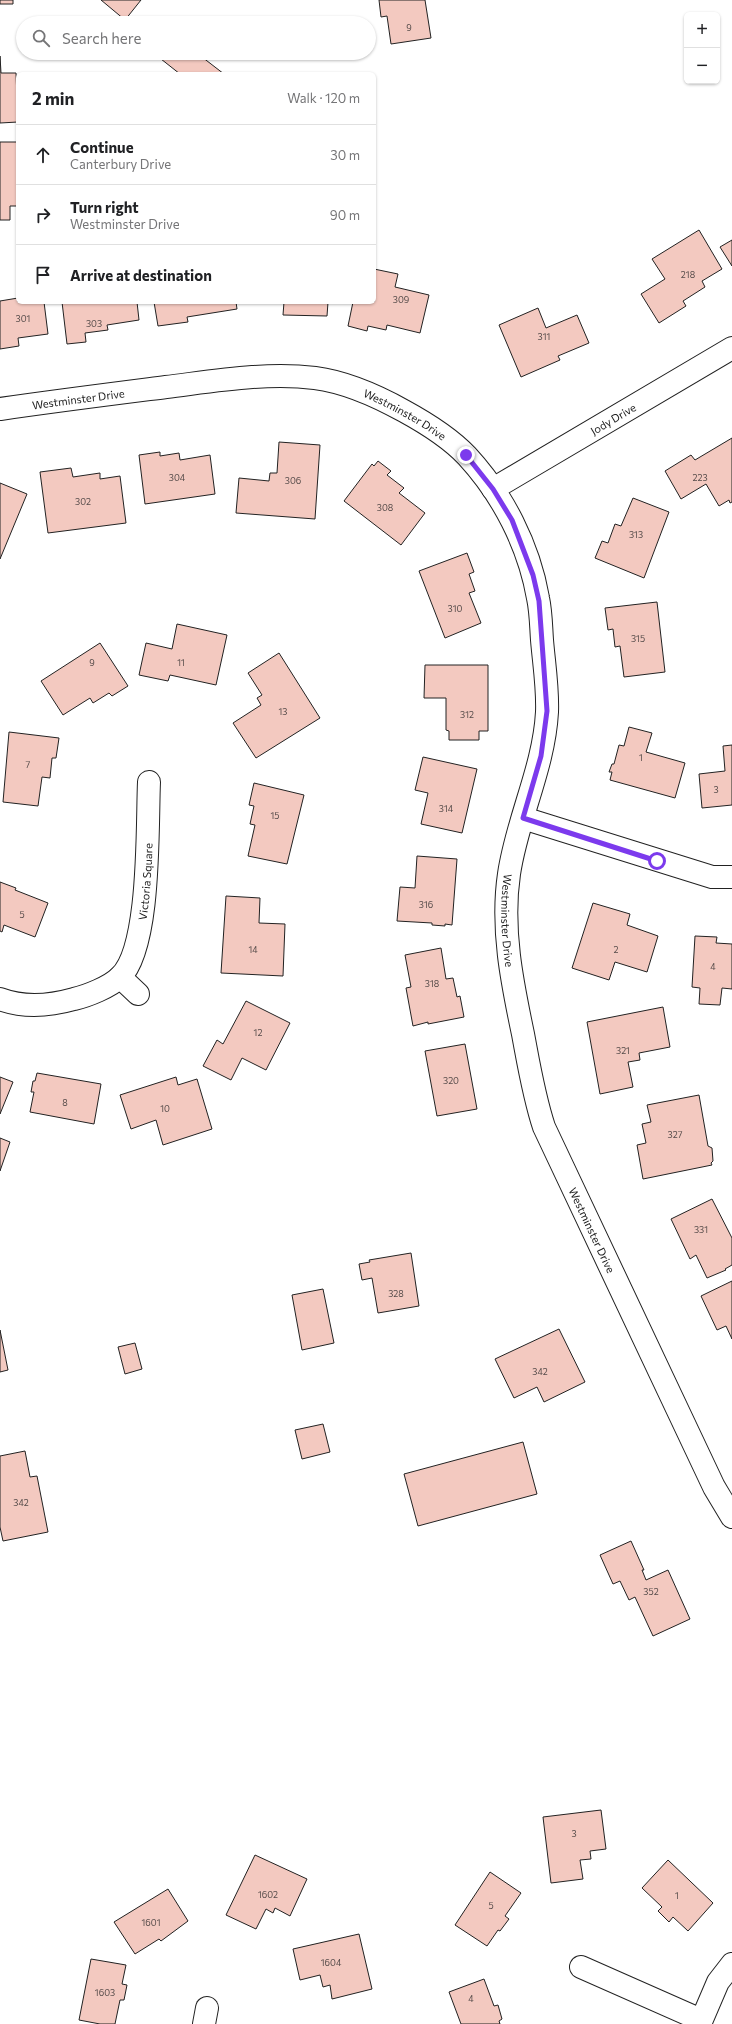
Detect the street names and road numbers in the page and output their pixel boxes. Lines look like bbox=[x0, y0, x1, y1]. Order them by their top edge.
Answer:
street label: Westminster Drive bbox=[31, 386, 125, 411]
street label: Westminster Drive bbox=[362, 386, 449, 442]
street label: Jody Drive bbox=[588, 400, 638, 438]
street label: Victoria Square bbox=[135, 843, 154, 921]
street label: Westminster Drive bbox=[500, 873, 517, 968]
street label: Westminster Drive bbox=[567, 1185, 618, 1275]

